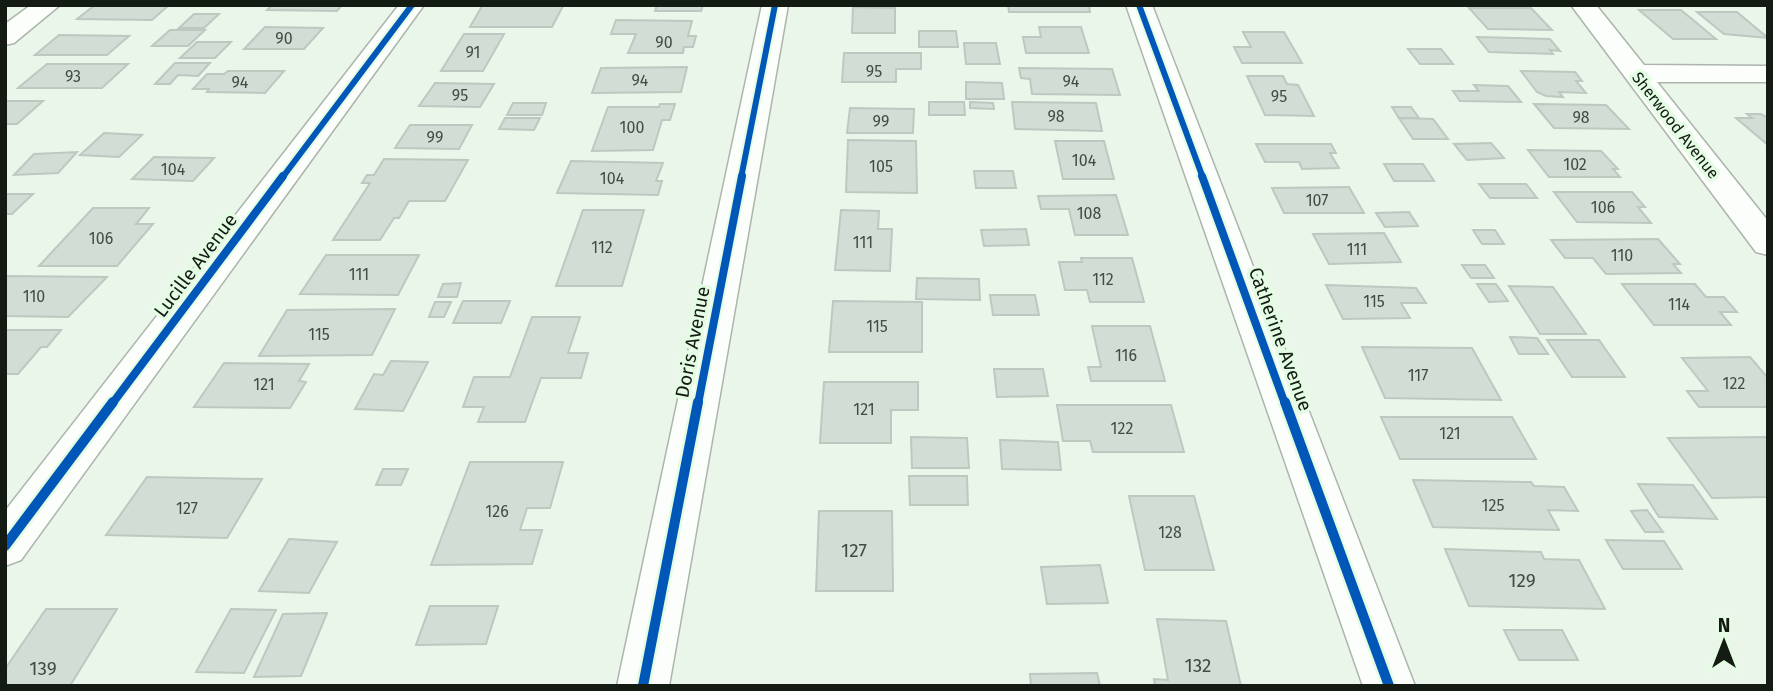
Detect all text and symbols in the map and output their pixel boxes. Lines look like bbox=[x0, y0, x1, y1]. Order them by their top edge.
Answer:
house number: 90 bbox=[275, 29, 293, 48]
house number: 90 bbox=[655, 33, 673, 52]
house number: 91 bbox=[465, 43, 481, 62]
house number: 95 bbox=[866, 62, 882, 81]
house number: 93 bbox=[65, 67, 81, 86]
street label: Sherwood Avenue bbox=[1628, 68, 1723, 182]
house number: 94 bbox=[632, 71, 649, 90]
house number: 94 bbox=[1063, 72, 1080, 91]
house number: 94 bbox=[232, 73, 249, 92]
house number: 95 bbox=[452, 86, 468, 105]
house number: 95 bbox=[1271, 87, 1287, 106]
house number: 98 bbox=[1047, 107, 1065, 126]
house number: 98 bbox=[1572, 108, 1590, 127]
house number: 99 bbox=[873, 112, 889, 131]
house number: 100 bbox=[620, 118, 644, 137]
house number: 99 bbox=[427, 128, 443, 147]
house number: 104 bbox=[1072, 151, 1097, 170]
house number: 102 bbox=[1563, 155, 1587, 174]
house number: 105 bbox=[869, 157, 893, 176]
house number: 104 bbox=[161, 160, 186, 179]
house number: 104 bbox=[600, 169, 625, 188]
house number: 107 bbox=[1306, 191, 1328, 210]
house number: 106 bbox=[1591, 198, 1615, 217]
house number: 108 bbox=[1077, 204, 1102, 223]
street label: Lucille Avenue bbox=[149, 209, 242, 322]
house number: 106 bbox=[89, 229, 113, 248]
house number: 111 bbox=[853, 233, 873, 252]
house number: 112 bbox=[591, 238, 613, 257]
house number: 111 bbox=[1347, 240, 1367, 259]
house number: 110 bbox=[1611, 246, 1633, 265]
street label: Catherine Avenue bbox=[1244, 264, 1317, 414]
house number: 111 bbox=[349, 265, 369, 284]
house number: 112 bbox=[1092, 270, 1114, 289]
street label: Doris Avenue bbox=[670, 284, 715, 400]
house number: 110 bbox=[23, 287, 45, 306]
house number: 115 bbox=[1363, 292, 1385, 311]
house number: 114 bbox=[1668, 295, 1691, 314]
house number: 115 bbox=[866, 317, 888, 336]
house number: 115 bbox=[308, 325, 330, 344]
house number: 116 bbox=[1115, 346, 1137, 365]
house number: 117 bbox=[1408, 366, 1428, 385]
house number: 122 bbox=[1723, 374, 1745, 393]
house number: 121 bbox=[253, 375, 275, 394]
house number: 121 bbox=[853, 400, 875, 419]
house number: 122 bbox=[1111, 419, 1133, 438]
house number: 121 bbox=[1439, 424, 1461, 443]
house number: 125 bbox=[1482, 496, 1504, 515]
house number: 127 bbox=[176, 499, 198, 518]
house number: 126 bbox=[485, 502, 509, 521]
house number: 128 bbox=[1158, 523, 1182, 542]
house number: 127 bbox=[841, 539, 867, 562]
house number: 129 bbox=[1508, 569, 1536, 592]
north arrow bbox=[1689, 607, 1759, 677]
text: N bbox=[1718, 614, 1730, 637]
house number: 132 bbox=[1185, 654, 1211, 677]
house number: 139 bbox=[29, 657, 57, 680]

